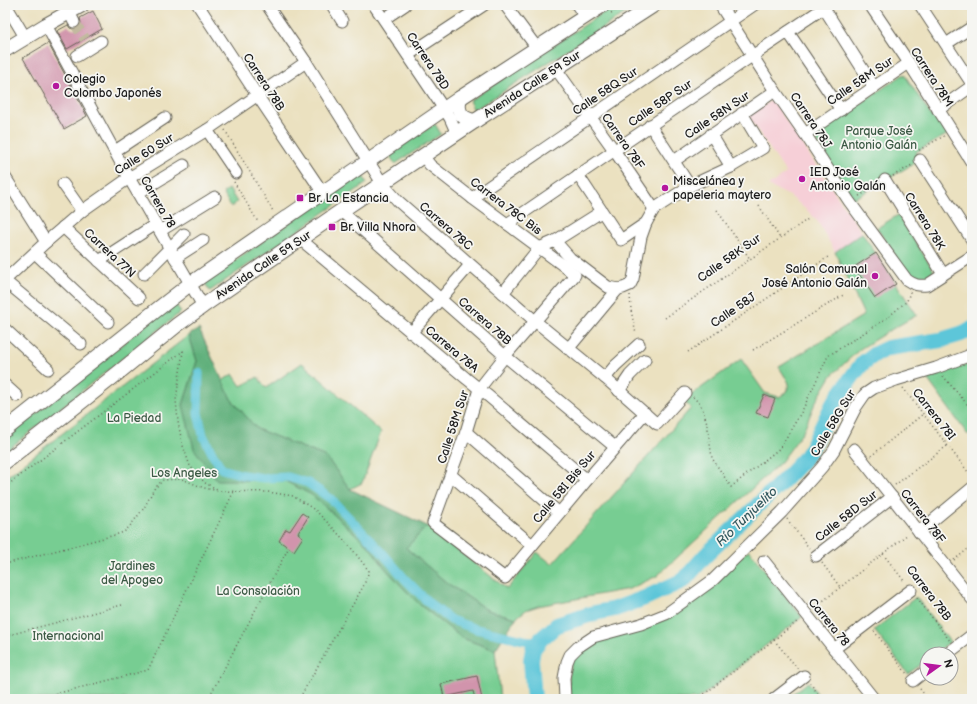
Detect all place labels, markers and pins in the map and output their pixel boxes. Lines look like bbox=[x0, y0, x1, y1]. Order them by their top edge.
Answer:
place label: Colegio Colombo Japonés bbox=[64, 72, 162, 101]
marker: Colegio Colombo Japonés bbox=[51, 81, 61, 91]
place label: IED José Antonio Galán bbox=[810, 165, 886, 194]
place label: Miscelánea y papeleria maytero bbox=[673, 174, 771, 203]
marker: IED José Antonio Galán bbox=[797, 174, 807, 184]
marker: Miscelánea y papeleria maytero bbox=[660, 183, 670, 193]
place label: Br. La Estancia bbox=[308, 191, 389, 206]
marker: Br. La Estancia bbox=[295, 193, 305, 203]
place label: Br. Villa Nhora bbox=[340, 220, 416, 235]
marker: Br. Villa Nhora bbox=[327, 222, 337, 232]
place label: Salón Comunal José Antonio Galán bbox=[762, 262, 867, 291]
marker: Salón Comunal José Antonio Galán bbox=[870, 271, 880, 281]

